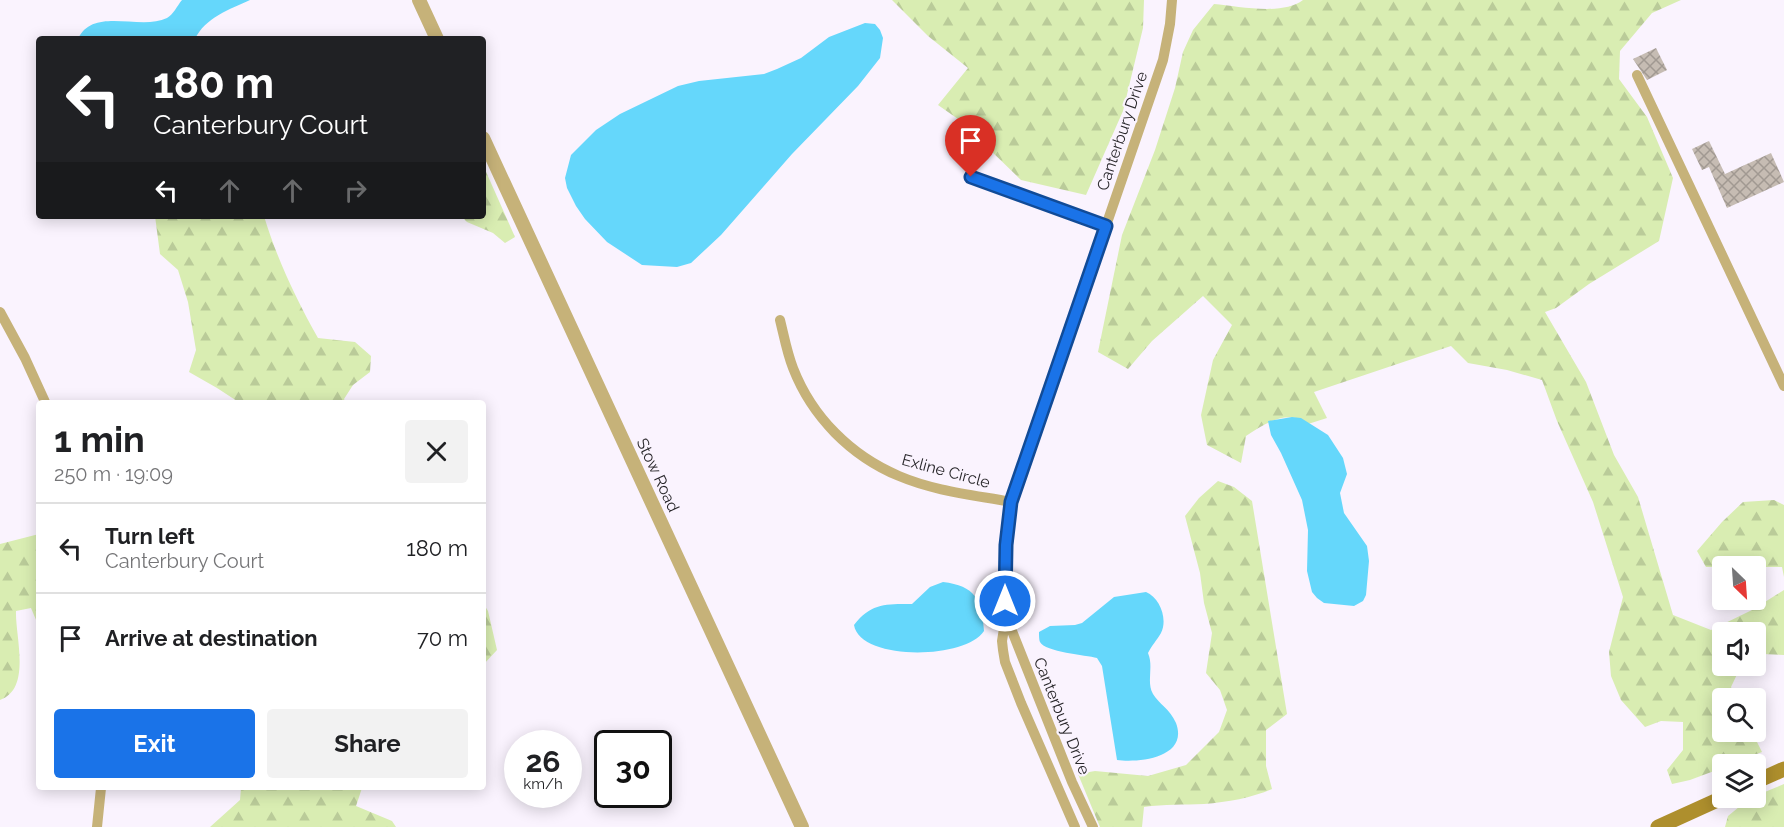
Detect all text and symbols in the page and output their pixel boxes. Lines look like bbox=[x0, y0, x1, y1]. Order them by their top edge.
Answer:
text: 180 m bbox=[153, 59, 274, 108]
icon: left bbox=[54, 60, 132, 138]
street label: Canterbury Drive bbox=[1093, 69, 1151, 193]
text: Canterbury Court bbox=[153, 109, 368, 140]
pin bbox=[945, 115, 996, 177]
icon: arrive bbox=[954, 124, 987, 157]
icon: left bbox=[150, 174, 183, 207]
icon: ahead bbox=[213, 174, 246, 207]
icon: ahead bbox=[276, 174, 309, 207]
icon: right bbox=[339, 174, 372, 207]
text: 1 min bbox=[54, 418, 145, 460]
button: close bbox=[405, 420, 468, 483]
street label: Stow Road bbox=[633, 435, 683, 515]
street label: Exline Circle bbox=[900, 450, 992, 492]
text: 250 m · 19:09 bbox=[54, 462, 173, 486]
text: Turn left bbox=[105, 523, 195, 549]
icon: left bbox=[54, 532, 87, 565]
text: 180 m bbox=[406, 535, 468, 561]
text: Canterbury Court bbox=[105, 549, 264, 573]
north arrow bbox=[1712, 556, 1766, 610]
map controls bbox=[1712, 556, 1766, 808]
position arrow bbox=[973, 569, 1037, 633]
icon: arrive bbox=[54, 622, 87, 655]
button: sound bbox=[1712, 622, 1766, 676]
text: Arrive at destination bbox=[105, 625, 318, 651]
text: 70 m bbox=[417, 625, 468, 651]
street label: Canterbury Drive bbox=[1030, 655, 1094, 777]
button: search bbox=[1712, 688, 1766, 742]
button: Exit bbox=[54, 709, 255, 778]
button: Share bbox=[267, 709, 468, 778]
speed limit sign: 30 bbox=[594, 730, 672, 808]
text: 26 bbox=[525, 744, 561, 779]
button: layers bbox=[1712, 754, 1766, 808]
text: km/h bbox=[523, 775, 563, 793]

